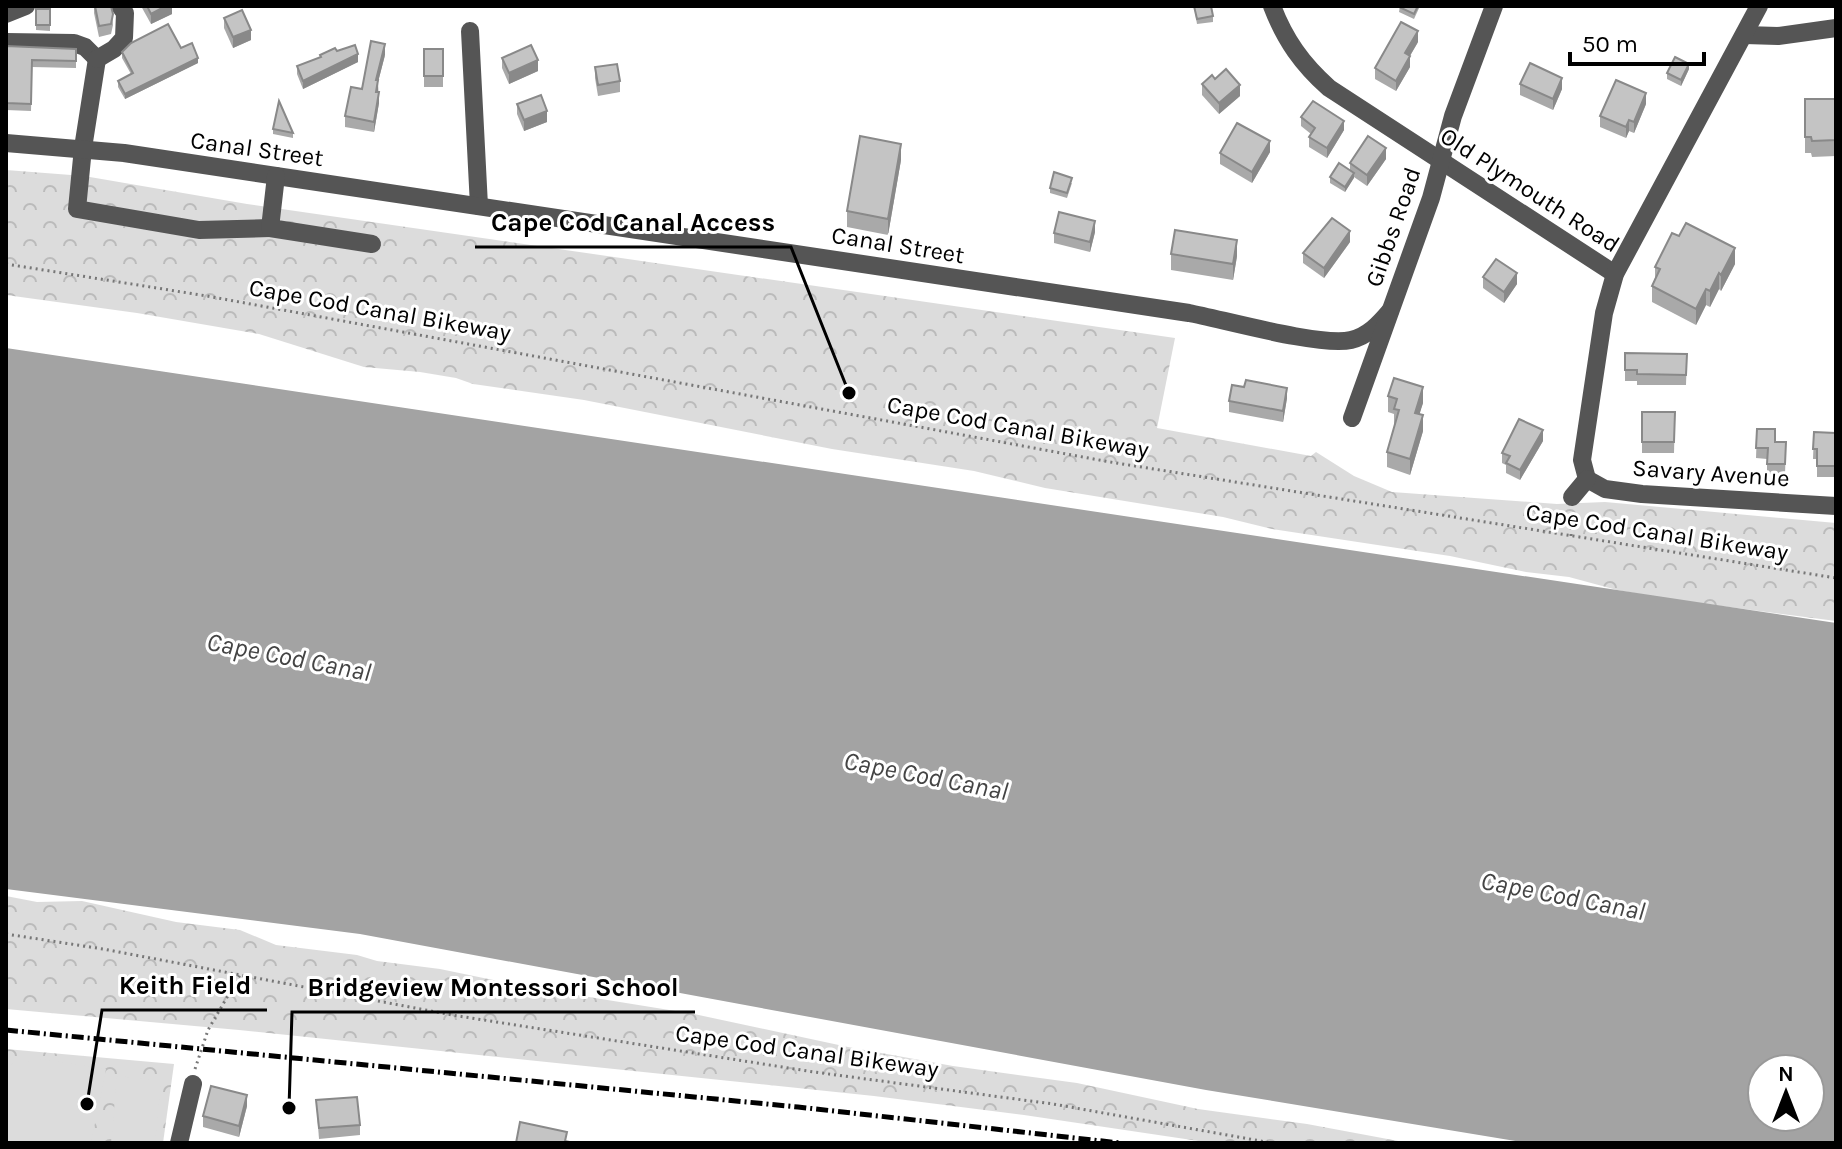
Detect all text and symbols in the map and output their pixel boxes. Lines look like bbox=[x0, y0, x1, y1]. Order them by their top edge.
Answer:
scale bar bbox=[1570, 16, 1704, 66]
text: 50 m bbox=[1582, 30, 1638, 58]
street label: Old Plymouth Road bbox=[1435, 122, 1625, 258]
street label: Canal Street bbox=[189, 126, 325, 172]
street label: Gibbs Road bbox=[1359, 164, 1427, 290]
callout: Cape Cod Canal Access bbox=[475, 197, 791, 247]
text: Cape Cod Canal Access bbox=[491, 207, 775, 238]
street label: Canal Street bbox=[830, 221, 966, 269]
street label: Cape Cod Canal Bikeway bbox=[247, 273, 513, 347]
street label: Cape Cod Canal Bikeway bbox=[885, 390, 1151, 464]
street label: Savary Avenue bbox=[1631, 454, 1791, 492]
street label: Cape Cod Canal Bikeway bbox=[1524, 497, 1790, 567]
water label: Cape Cod Canal bbox=[204, 626, 374, 688]
water label: Cape Cod Canal bbox=[841, 745, 1011, 807]
water label: Cape Cod Canal bbox=[1478, 865, 1648, 927]
callout: Keith Field bbox=[102, 960, 267, 1010]
callout: Bridgeview Montessori School bbox=[292, 962, 695, 1012]
text: Keith Field bbox=[119, 970, 251, 1001]
text: Bridgeview Montessori School bbox=[307, 972, 679, 1003]
street label: Cape Cod Canal Bikeway bbox=[674, 1019, 940, 1083]
north arrow bbox=[1746, 1053, 1826, 1133]
text: N bbox=[1778, 1061, 1794, 1087]

